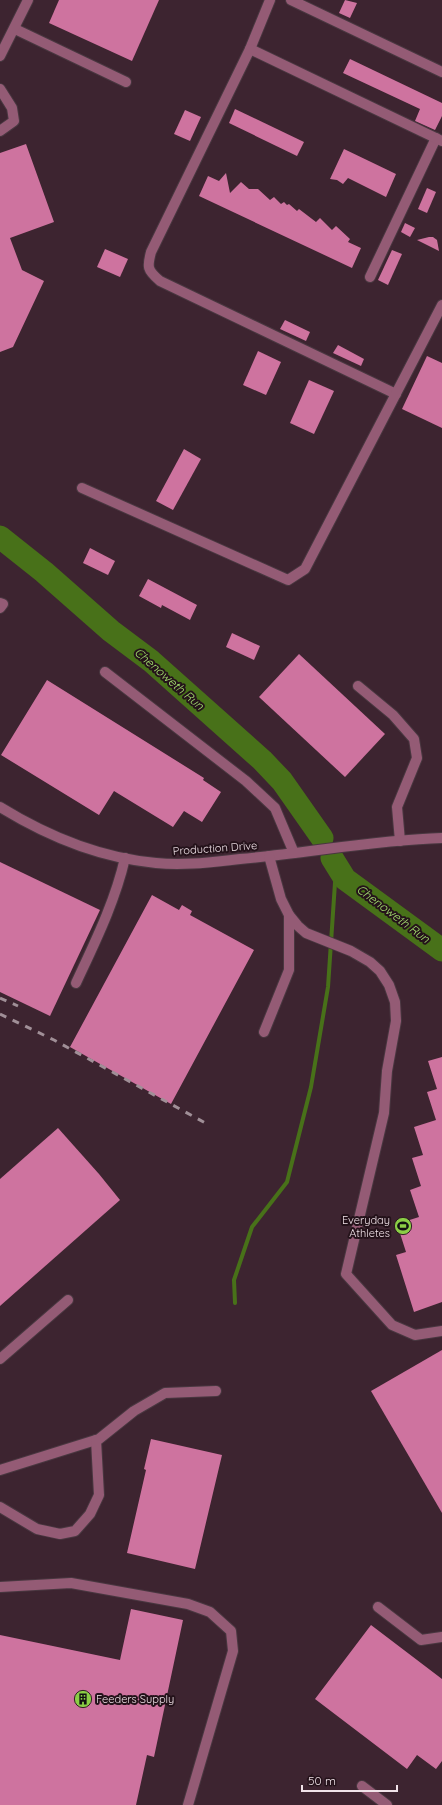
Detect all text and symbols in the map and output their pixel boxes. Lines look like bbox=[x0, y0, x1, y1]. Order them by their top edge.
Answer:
water label: Chenoweth Run bbox=[131, 644, 208, 714]
street label: Production Drive bbox=[172, 838, 258, 858]
water label: Chenoweth Run bbox=[354, 881, 434, 946]
place label: Everyday Athletes bbox=[342, 1213, 390, 1240]
sports icon: Everyday Athletes bbox=[393, 1216, 413, 1236]
building icon: Feeders Supply bbox=[73, 1689, 93, 1709]
place label: Feeders Supply bbox=[96, 1692, 174, 1706]
scale bar bbox=[302, 1767, 397, 1793]
text: 50 m bbox=[308, 1773, 336, 1788]

